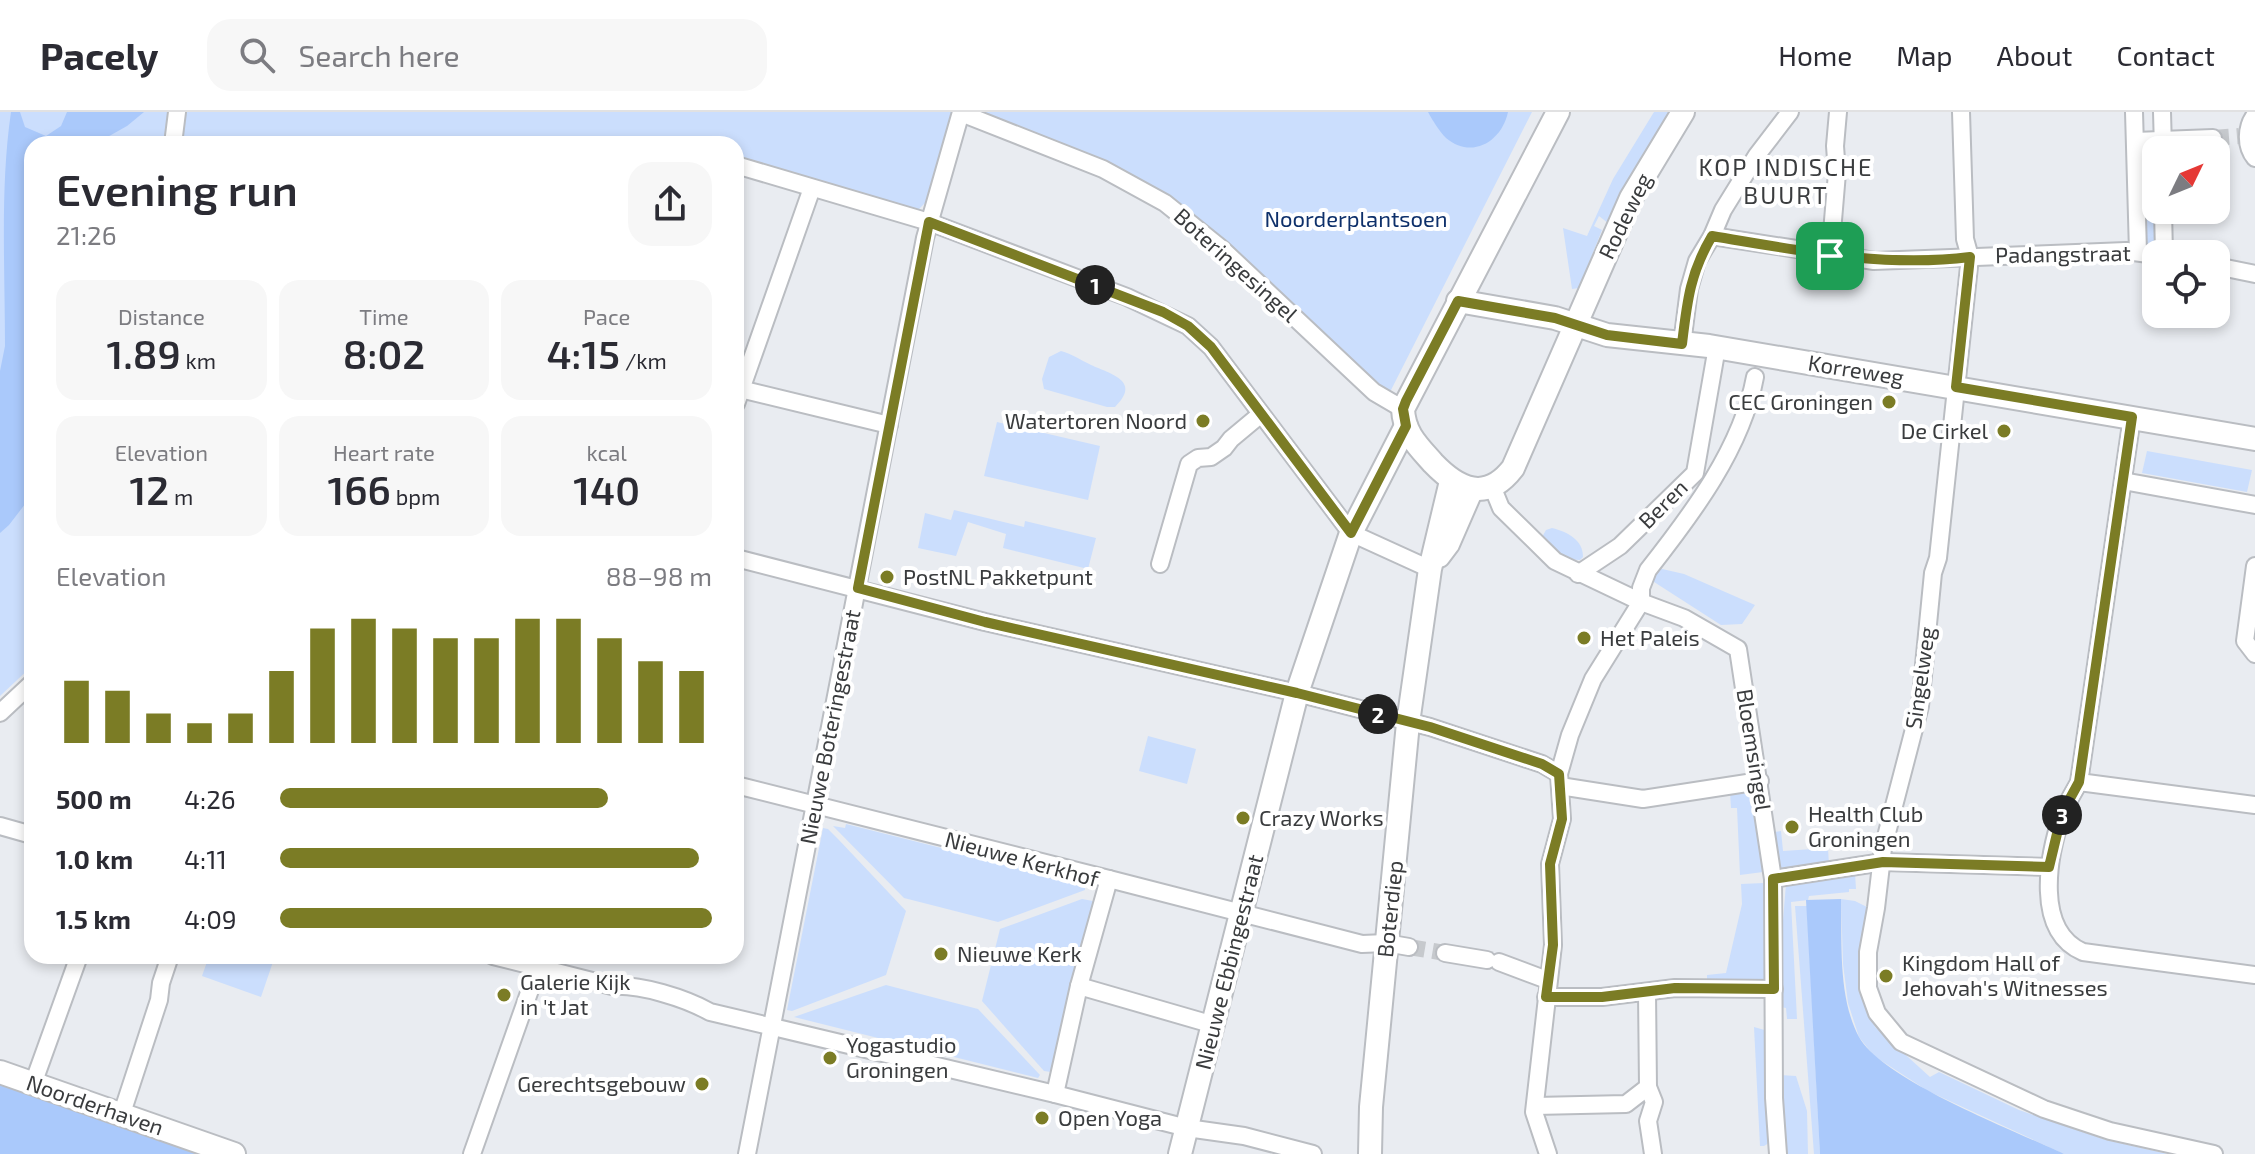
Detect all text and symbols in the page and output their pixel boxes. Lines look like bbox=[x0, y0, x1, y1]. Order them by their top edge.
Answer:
search box bbox=[207, 19, 767, 91]
text: Pacely bbox=[40, 32, 159, 78]
icon: search bbox=[235, 33, 279, 77]
text: Search here bbox=[299, 37, 460, 73]
text: Home bbox=[1778, 38, 1852, 72]
text: Map bbox=[1896, 38, 1953, 72]
text: About bbox=[1997, 38, 2072, 72]
text: Contact bbox=[2116, 38, 2215, 72]
north arrow bbox=[2142, 136, 2230, 224]
map controls bbox=[2142, 136, 2230, 328]
district label: KOP INDISCHE BUURT bbox=[1699, 152, 1873, 209]
text: Evening run bbox=[56, 162, 298, 215]
button: share bbox=[628, 162, 712, 246]
street label: Rodeweg bbox=[1592, 168, 1656, 263]
street label: Boteringesingel bbox=[1170, 202, 1304, 327]
park label: Noorderplantsoen bbox=[1264, 205, 1448, 231]
text: 21:26 bbox=[56, 219, 117, 250]
pin bbox=[1796, 222, 1864, 290]
icon: arrive bbox=[1808, 234, 1852, 278]
street label: Padangstraat bbox=[1995, 239, 2131, 267]
button: locate bbox=[2142, 240, 2230, 328]
pin: 1 bbox=[1075, 265, 1115, 305]
text: 1 bbox=[1090, 272, 1100, 298]
text: Distance bbox=[118, 303, 205, 329]
text: Time bbox=[359, 303, 409, 329]
text: Pace bbox=[583, 303, 630, 329]
text: 1.89 bbox=[107, 329, 181, 377]
text: 8:02 bbox=[343, 329, 425, 377]
text: 4:15 bbox=[547, 329, 620, 377]
text: km bbox=[181, 347, 216, 373]
text: /km bbox=[620, 347, 667, 373]
street label: Korreweg bbox=[1806, 349, 1906, 389]
place label: CEC Groningen bbox=[1728, 388, 1873, 414]
marker: CEC Groningen bbox=[1880, 393, 1898, 411]
place label: Watertoren Noord bbox=[1005, 407, 1187, 433]
marker: Watertoren Noord bbox=[1194, 412, 1212, 430]
place label: De Cirkel bbox=[1901, 417, 1988, 443]
marker: De Cirkel bbox=[1995, 422, 2013, 440]
text: Elevation bbox=[115, 439, 208, 465]
text: Heart rate bbox=[333, 439, 435, 465]
text: kcal bbox=[587, 439, 627, 465]
text: 12 bbox=[129, 465, 169, 513]
text: 166 bbox=[328, 465, 391, 513]
text: 140 bbox=[573, 465, 640, 513]
street label: Beren bbox=[1632, 473, 1692, 533]
text: m bbox=[169, 483, 193, 509]
text: bpm bbox=[391, 483, 440, 509]
text: Elevation bbox=[56, 560, 166, 591]
text: 88–98 m bbox=[606, 560, 712, 591]
place label: PostNL Pakketpunt bbox=[903, 563, 1093, 589]
marker: PostNL Pakketpunt bbox=[878, 568, 896, 586]
street label: Nieuwe Boteringestraat bbox=[794, 607, 865, 846]
place label: Het Paleis bbox=[1600, 624, 1700, 650]
street label: Singelweg bbox=[1899, 625, 1939, 731]
marker: Het Paleis bbox=[1575, 629, 1593, 647]
street label: Bloemsingel bbox=[1732, 687, 1778, 813]
pin: 2 bbox=[1358, 694, 1398, 734]
text: 2 bbox=[1372, 701, 1384, 727]
text: 500 m bbox=[56, 783, 132, 814]
text: 4:26 bbox=[184, 783, 236, 814]
pin: 3 bbox=[2042, 795, 2082, 835]
place label: Health Club Groningen bbox=[1808, 800, 1923, 851]
text: 3 bbox=[2056, 802, 2068, 828]
place label: Crazy Works bbox=[1259, 804, 1384, 830]
marker: Crazy Works bbox=[1234, 809, 1252, 827]
marker: Health Club Groningen bbox=[1783, 818, 1801, 836]
street label: Nieuwe Kerkhof bbox=[942, 825, 1103, 891]
text: 1.0 km bbox=[56, 843, 133, 874]
text: 4:11 bbox=[184, 843, 227, 874]
street label: Nieuwe Ebbingestraat bbox=[1189, 852, 1267, 1072]
street label: Boterdiep bbox=[1371, 859, 1407, 959]
text: 1.5 km bbox=[56, 903, 131, 934]
text: 4:09 bbox=[184, 903, 237, 934]
place label: Nieuwe Kerk bbox=[957, 940, 1082, 966]
marker: Nieuwe Kerk bbox=[932, 945, 950, 963]
place label: Kingdom Hall of Jehovah's Witnesses bbox=[1902, 949, 2108, 1000]
marker: Kingdom Hall of Jehovah's Witnesses bbox=[1877, 967, 1895, 985]
place label: Galerie Kijk in 't Jat bbox=[520, 968, 630, 1019]
marker: Galerie Kijk in 't Jat bbox=[495, 986, 513, 1004]
place label: Yogastudio Groningen bbox=[846, 1031, 956, 1082]
marker: Yogastudio Groningen bbox=[821, 1049, 839, 1067]
street label: Noorderhaven bbox=[23, 1068, 167, 1140]
place label: Gerechtsgebouw bbox=[517, 1070, 686, 1096]
marker: Gerechtsgebouw bbox=[693, 1075, 711, 1093]
place label: Open Yoga bbox=[1058, 1104, 1162, 1130]
marker: Open Yoga bbox=[1033, 1109, 1051, 1127]

